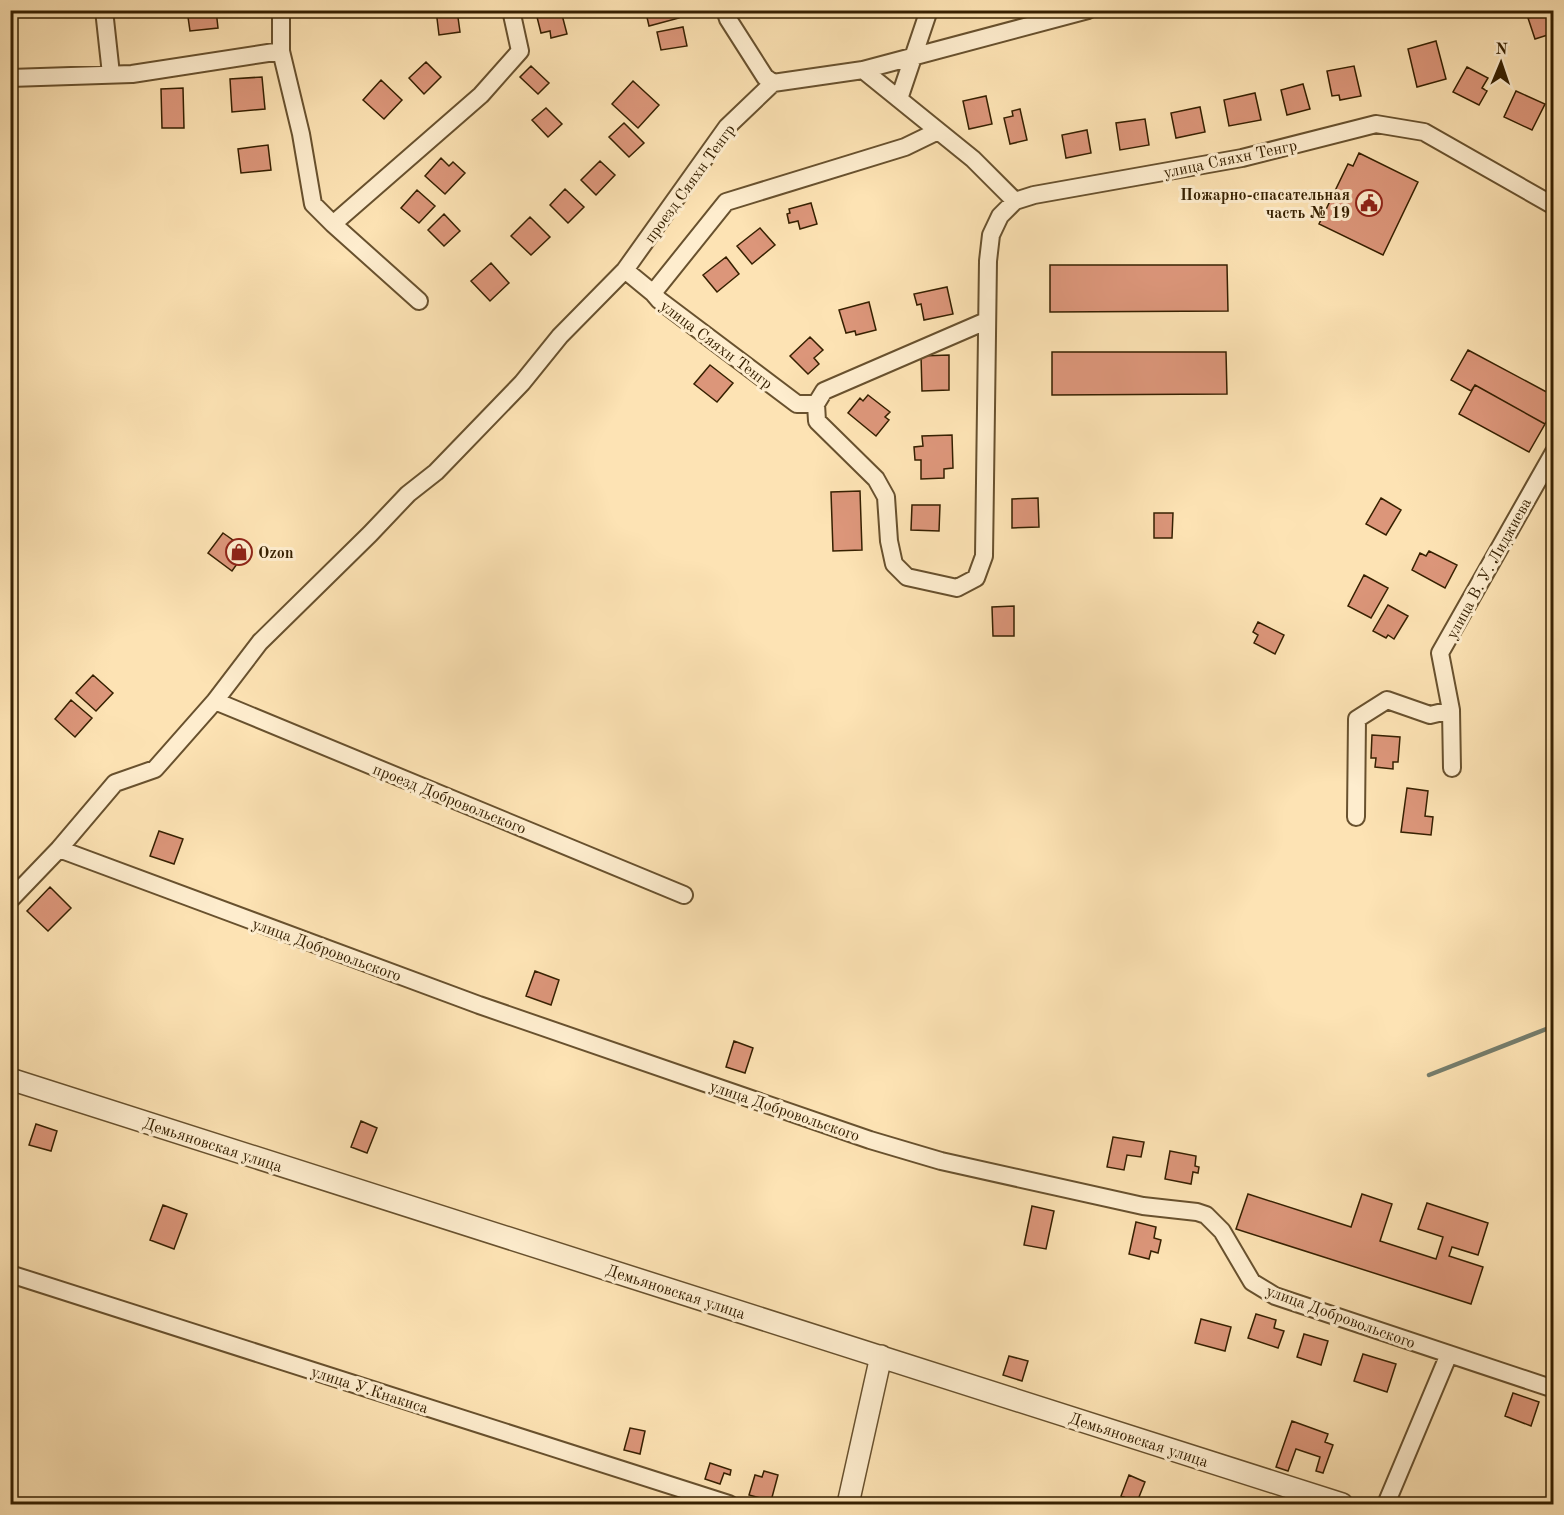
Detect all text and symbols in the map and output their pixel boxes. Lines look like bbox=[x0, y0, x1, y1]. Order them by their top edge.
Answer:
north arrow bbox=[1471, 33, 1531, 93]
text: N bbox=[1495, 42, 1509, 58]
street label: проезд Сяяхн Тенгр bbox=[642, 122, 739, 246]
street label: улица Сяяхн Тенгр bbox=[1162, 138, 1299, 182]
place label: Пожарно-спасательная часть № 19 bbox=[1180, 188, 1350, 222]
public building icon: Пожарно-спасательная часть № 19 bbox=[1354, 188, 1384, 218]
street label: улица Сяяхн Тенгр bbox=[657, 298, 775, 393]
street label: улица В. У. Лиджиева bbox=[1444, 496, 1535, 642]
shop icon: Ozon bbox=[224, 537, 254, 567]
place label: Ozon bbox=[258, 546, 294, 562]
street label: проезд Добровольского bbox=[370, 762, 528, 838]
street label: улица Добровольского bbox=[250, 916, 403, 985]
street label: улица Добровольского bbox=[707, 1079, 861, 1145]
street label: Демьяновская улица bbox=[141, 1116, 284, 1176]
street label: Демьяновская улица bbox=[604, 1263, 747, 1323]
street label: улица Добровольского bbox=[1264, 1283, 1417, 1352]
street label: улица У.Кнакиса bbox=[309, 1364, 430, 1417]
street label: Демьяновская улица bbox=[1067, 1411, 1210, 1471]

